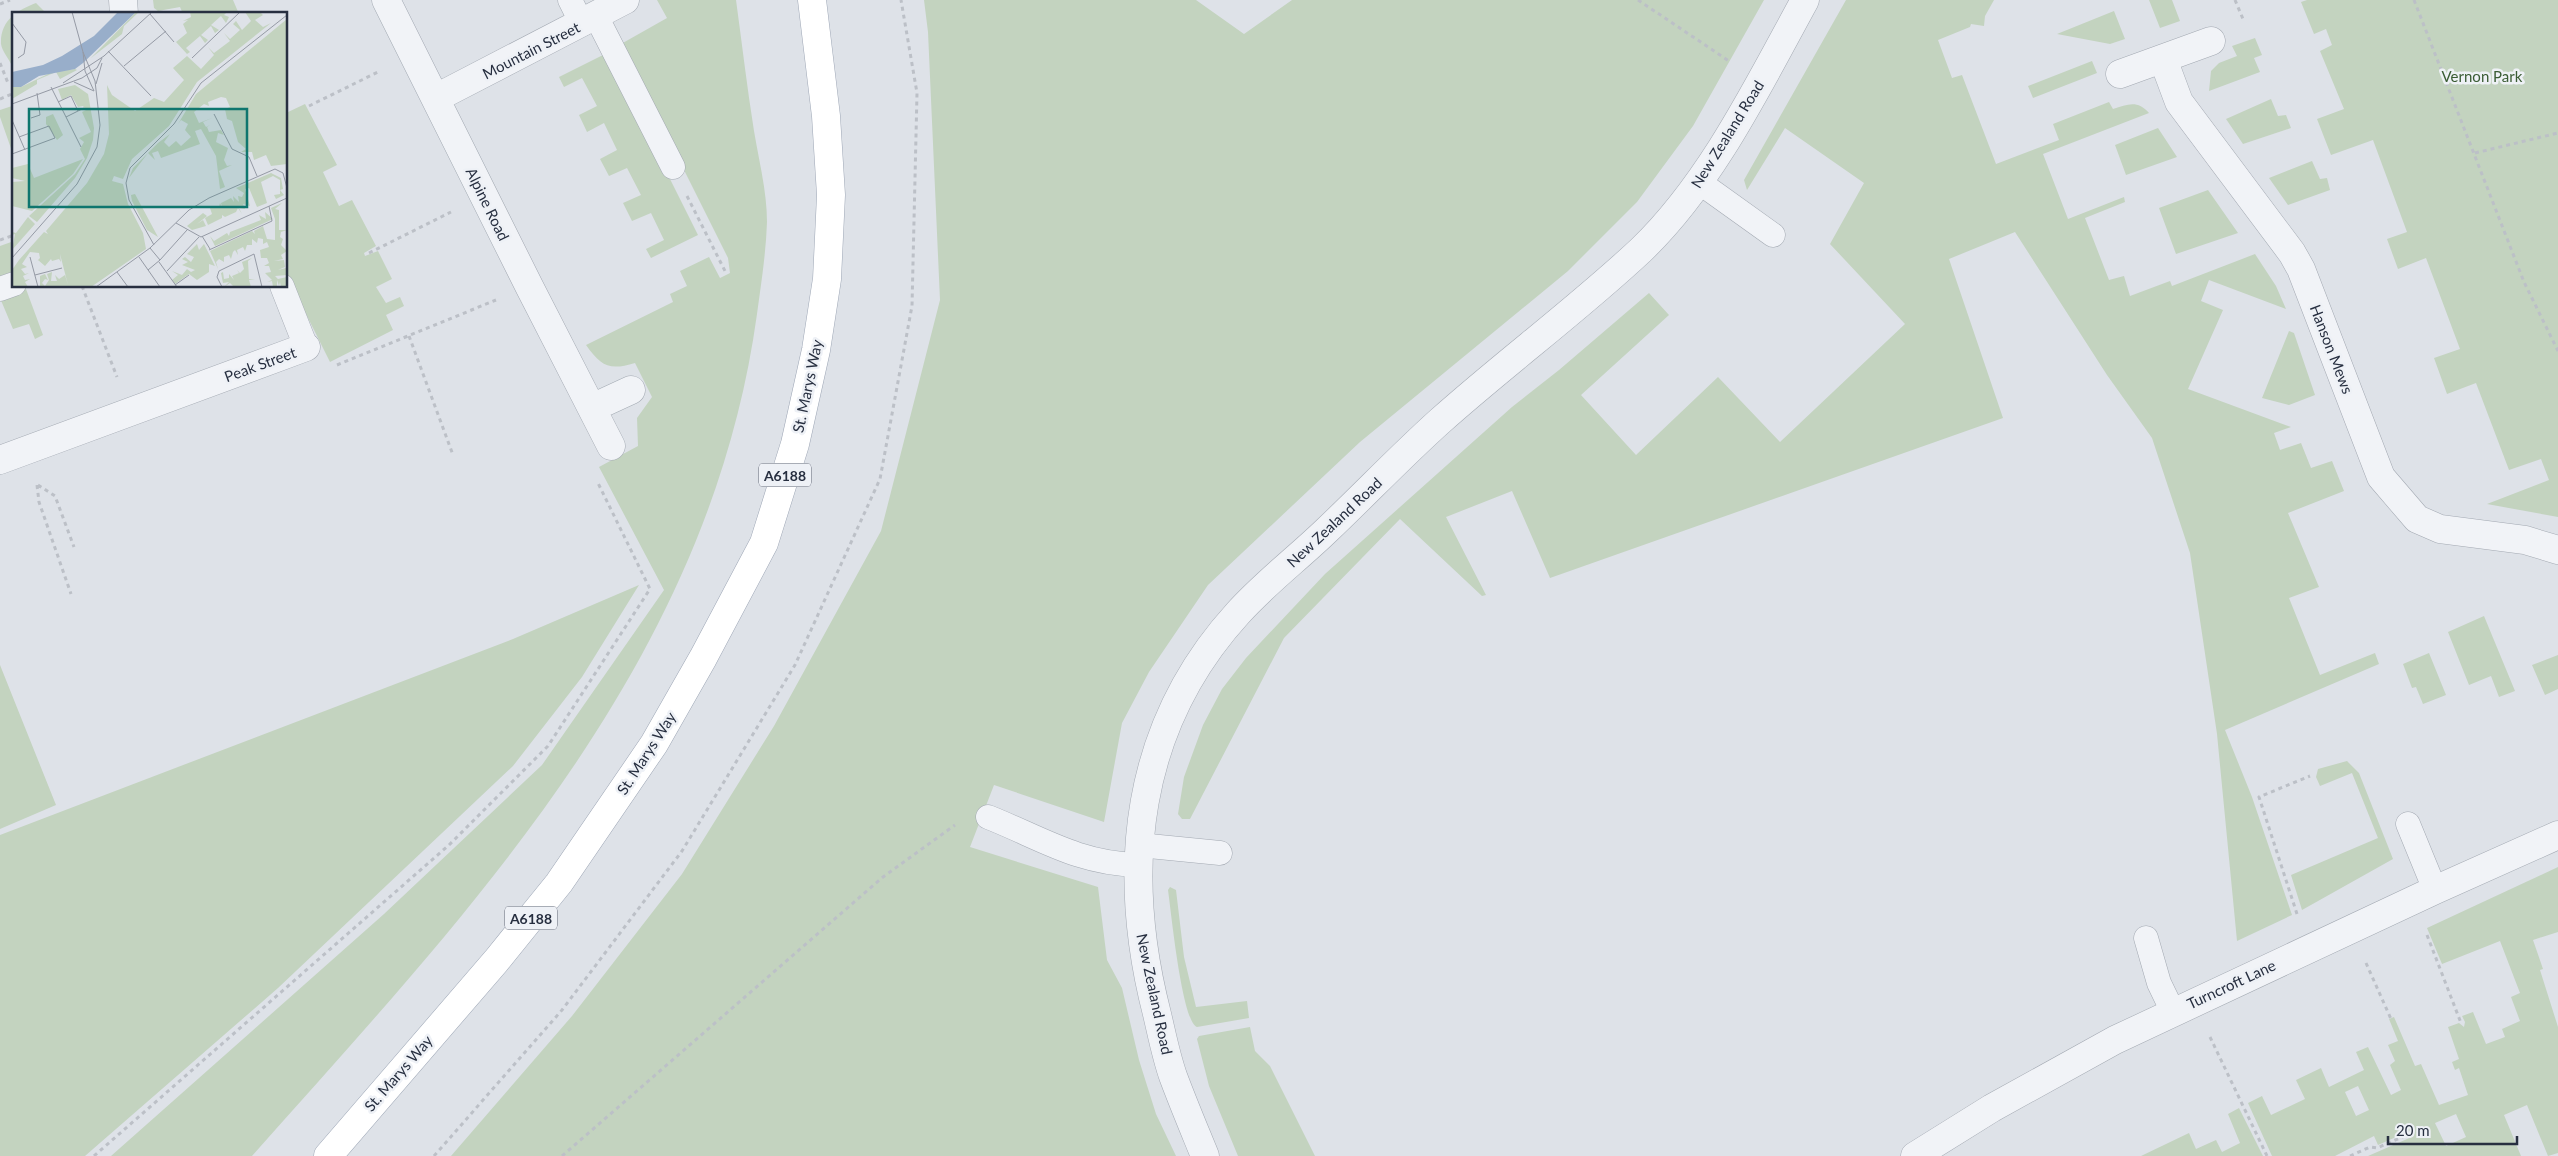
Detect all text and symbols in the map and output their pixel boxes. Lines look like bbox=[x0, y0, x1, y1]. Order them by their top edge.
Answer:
inset map bbox=[12, 12, 288, 288]
street label: Mountain Street bbox=[479, 17, 583, 82]
park label: Vernon Park bbox=[2442, 67, 2523, 85]
street label: New Zealand Road bbox=[1687, 77, 1767, 191]
street label: Alpine Road bbox=[463, 165, 513, 243]
street label: Hanson Mews bbox=[2307, 302, 2357, 396]
street label: St. Marys Way bbox=[788, 338, 826, 434]
street label: Peak Street bbox=[222, 343, 299, 385]
road number: A6188 bbox=[759, 464, 811, 486]
street label: New Zealand Road bbox=[1283, 473, 1385, 571]
street label: St. Marys Way bbox=[613, 708, 679, 798]
road number: A6188 bbox=[505, 906, 557, 930]
street label: New Zealand Road bbox=[1133, 932, 1177, 1056]
street label: Turncroft Lane bbox=[2184, 956, 2278, 1012]
street label: St. Marys Way bbox=[360, 1031, 436, 1115]
scale bar bbox=[2388, 1114, 2517, 1146]
text: 20 m bbox=[2396, 1121, 2430, 1139]

